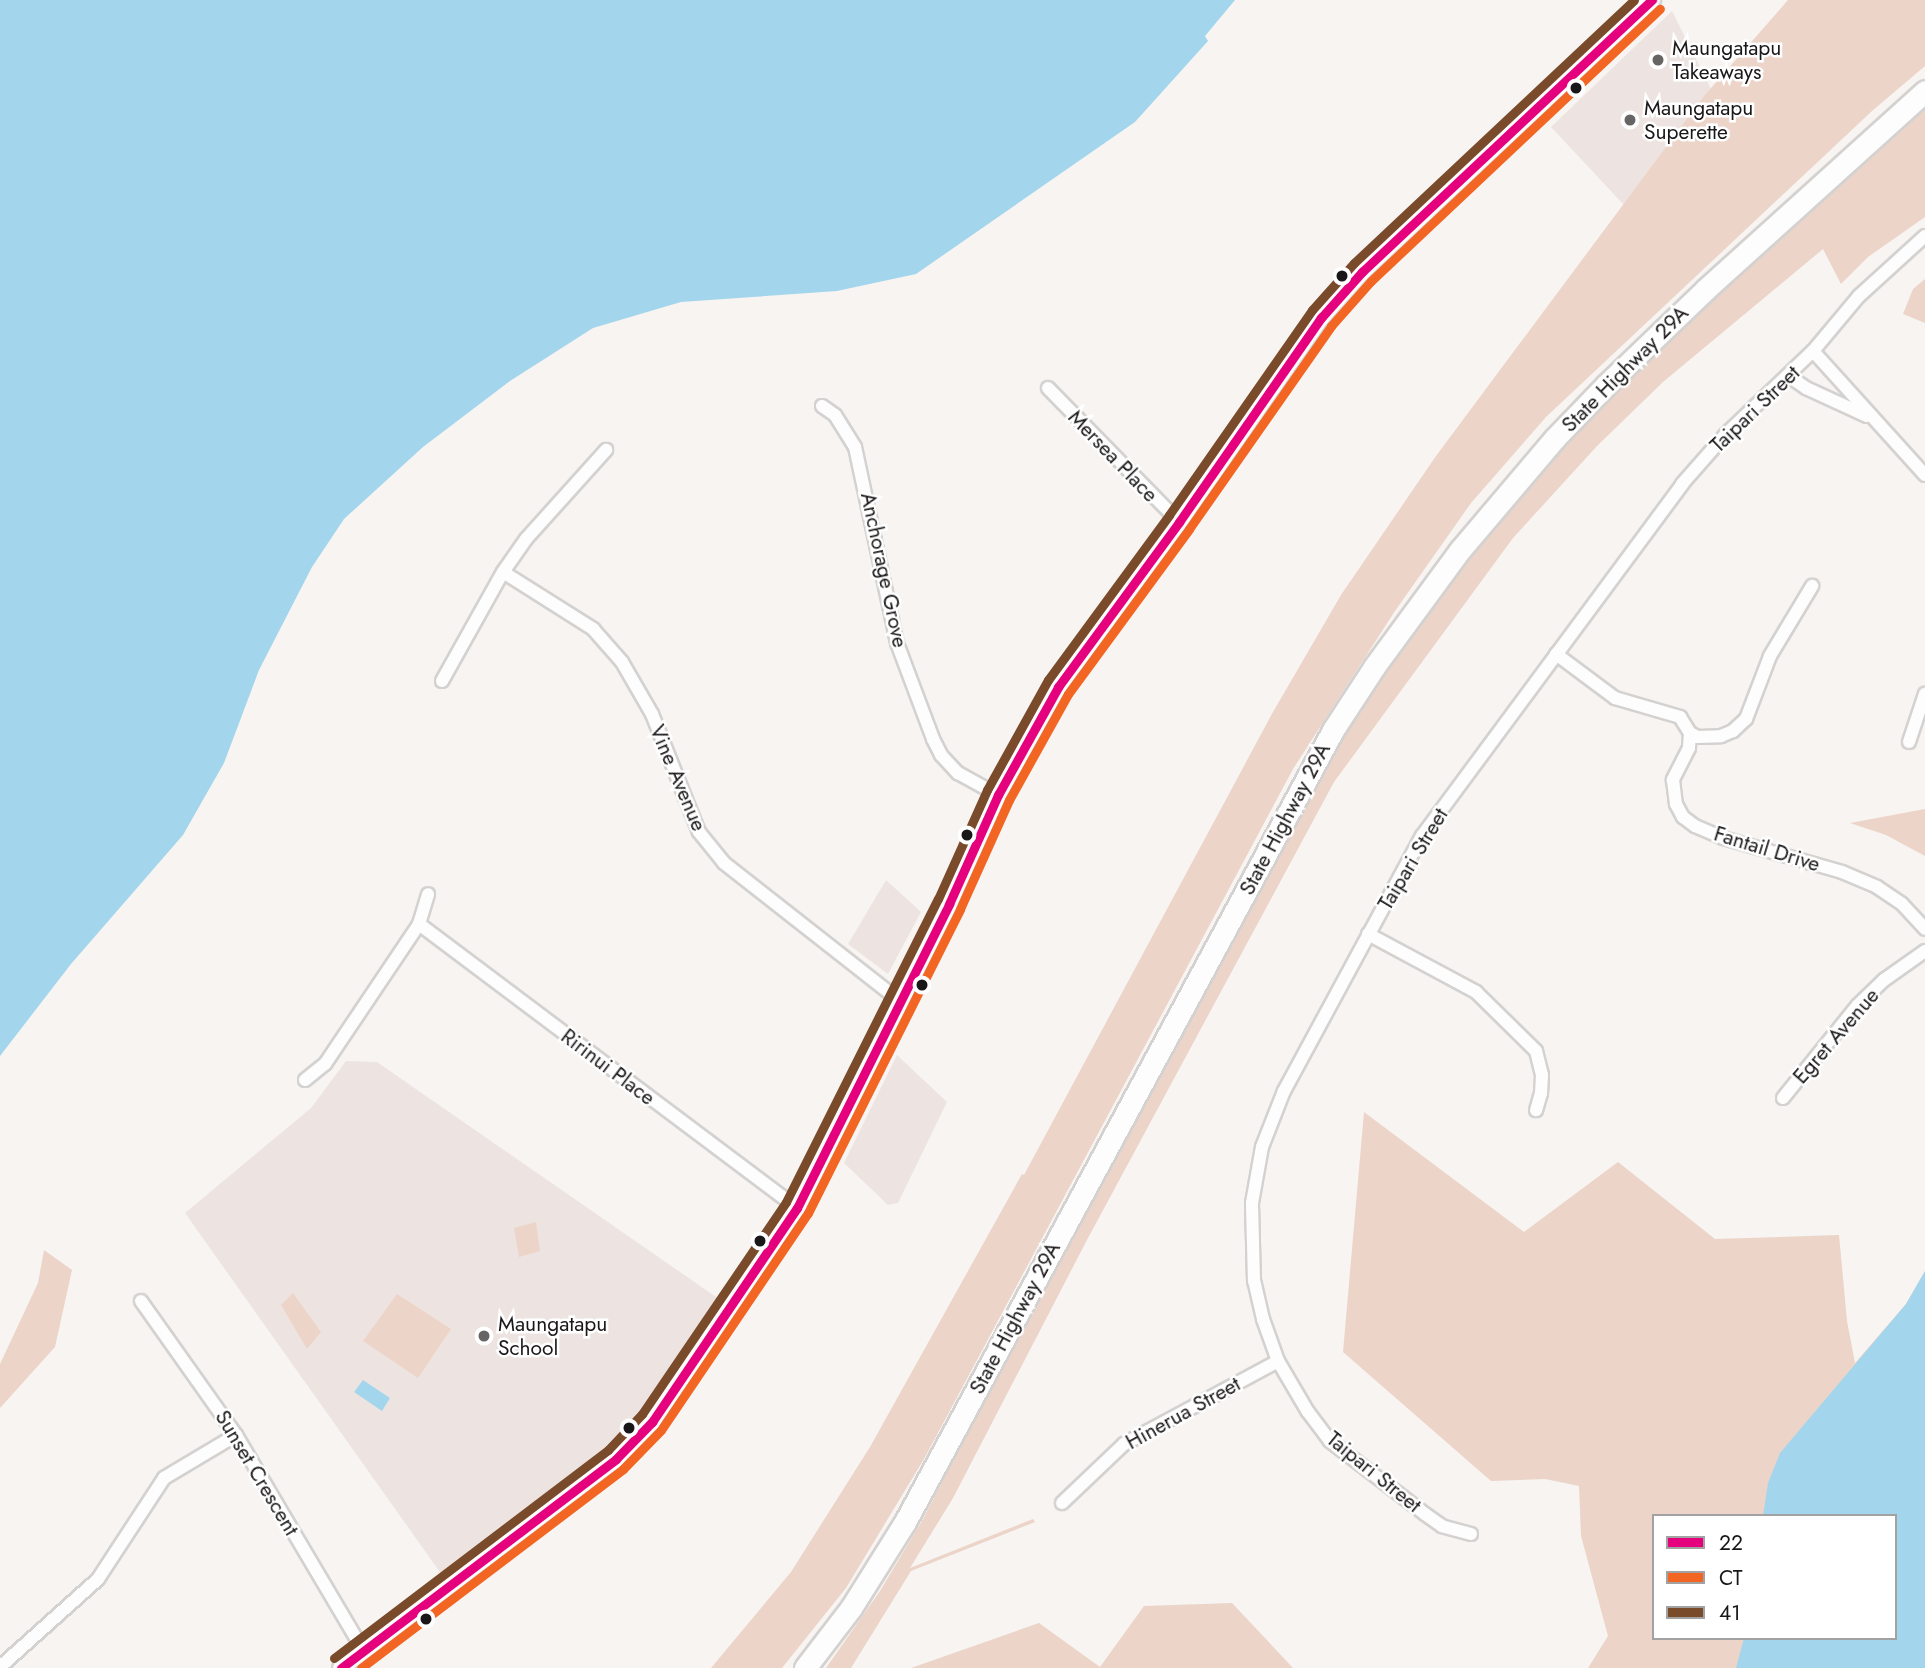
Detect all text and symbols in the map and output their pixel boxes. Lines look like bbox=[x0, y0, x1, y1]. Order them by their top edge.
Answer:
place label: Maungatapu Takeaways bbox=[1672, 35, 1781, 85]
marker: Maungatapu Takeaways bbox=[1650, 52, 1666, 68]
unlabelled marker bbox=[1569, 81, 1583, 95]
place label: Maungatapu Superette bbox=[1644, 95, 1753, 145]
marker: Maungatapu Superette bbox=[1622, 112, 1638, 128]
unlabelled marker bbox=[1335, 269, 1349, 283]
street label: State Highway 29A bbox=[1557, 301, 1693, 437]
street label: Taipari Street bbox=[1705, 360, 1805, 458]
street label: Mersea Place bbox=[1063, 405, 1163, 507]
street label: Anchorage Grove bbox=[855, 490, 913, 650]
street label: Vine Avenue bbox=[644, 721, 712, 835]
street label: State Highway 29A bbox=[1234, 739, 1336, 899]
street label: Taipari Street bbox=[1373, 803, 1453, 915]
street label: Fantail Drive bbox=[1711, 821, 1823, 877]
unlabelled marker bbox=[960, 828, 974, 842]
unlabelled marker bbox=[915, 978, 929, 992]
street label: Egret Avenue bbox=[1788, 983, 1884, 1089]
street label: Ririnui Place bbox=[556, 1024, 660, 1110]
unlabelled marker bbox=[753, 1234, 767, 1248]
street label: State Highway 29A bbox=[964, 1238, 1066, 1398]
place label: Maungatapu School bbox=[498, 1311, 607, 1361]
marker: Maungatapu School bbox=[476, 1328, 492, 1344]
street label: Hinerua Street bbox=[1121, 1371, 1245, 1455]
street label: Sunset Crescent bbox=[210, 1406, 304, 1540]
unlabelled marker bbox=[622, 1421, 636, 1435]
street label: Taipari Street bbox=[1322, 1426, 1426, 1518]
legend bbox=[1652, 1514, 1897, 1640]
text: 22 bbox=[1719, 1528, 1743, 1558]
text: CT bbox=[1719, 1563, 1743, 1593]
text: 41 bbox=[1719, 1598, 1741, 1628]
unlabelled marker bbox=[419, 1612, 433, 1626]

